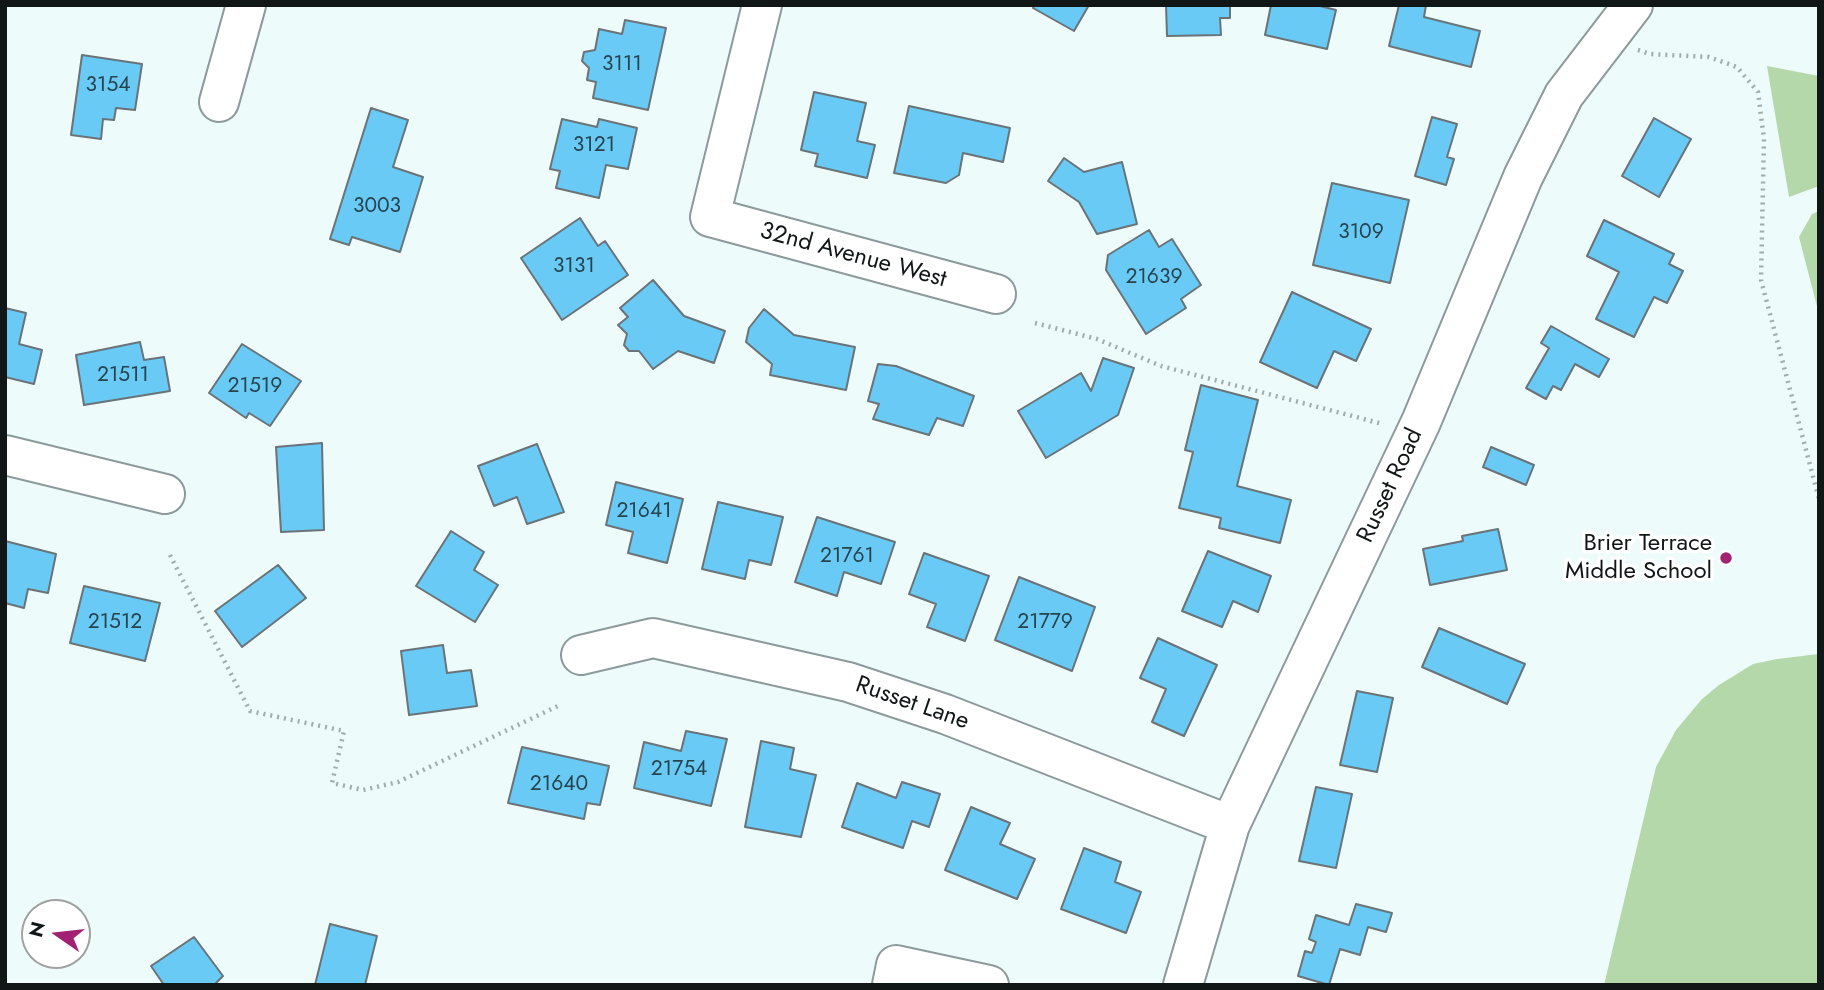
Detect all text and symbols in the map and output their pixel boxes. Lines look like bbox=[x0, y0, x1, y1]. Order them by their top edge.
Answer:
house number: 3111 bbox=[602, 52, 642, 78]
house number: 3154 bbox=[85, 73, 131, 99]
house number: 3121 bbox=[573, 133, 615, 159]
house number: 3003 bbox=[353, 194, 401, 220]
street label: 32nd Avenue West bbox=[757, 217, 949, 295]
house number: 3109 bbox=[1338, 220, 1384, 246]
house number: 3131 bbox=[553, 254, 595, 280]
house number: 21639 bbox=[1125, 265, 1183, 291]
house number: 21511 bbox=[97, 363, 149, 389]
house number: 21519 bbox=[228, 374, 282, 400]
street label: Russet Road bbox=[1352, 424, 1430, 548]
house number: 21641 bbox=[616, 499, 672, 525]
place label: Brier Terrace Middle School bbox=[1565, 530, 1712, 586]
house number: 21761 bbox=[820, 544, 874, 570]
marker: Brier Terrace Middle School bbox=[1718, 550, 1734, 566]
house number: 21512 bbox=[88, 610, 142, 636]
house number: 21779 bbox=[1017, 610, 1073, 636]
street label: Russet Lane bbox=[852, 671, 972, 737]
house number: 21754 bbox=[651, 757, 707, 783]
house number: 21640 bbox=[530, 772, 588, 798]
north arrow bbox=[21, 899, 91, 969]
text: N bbox=[22, 919, 52, 940]

